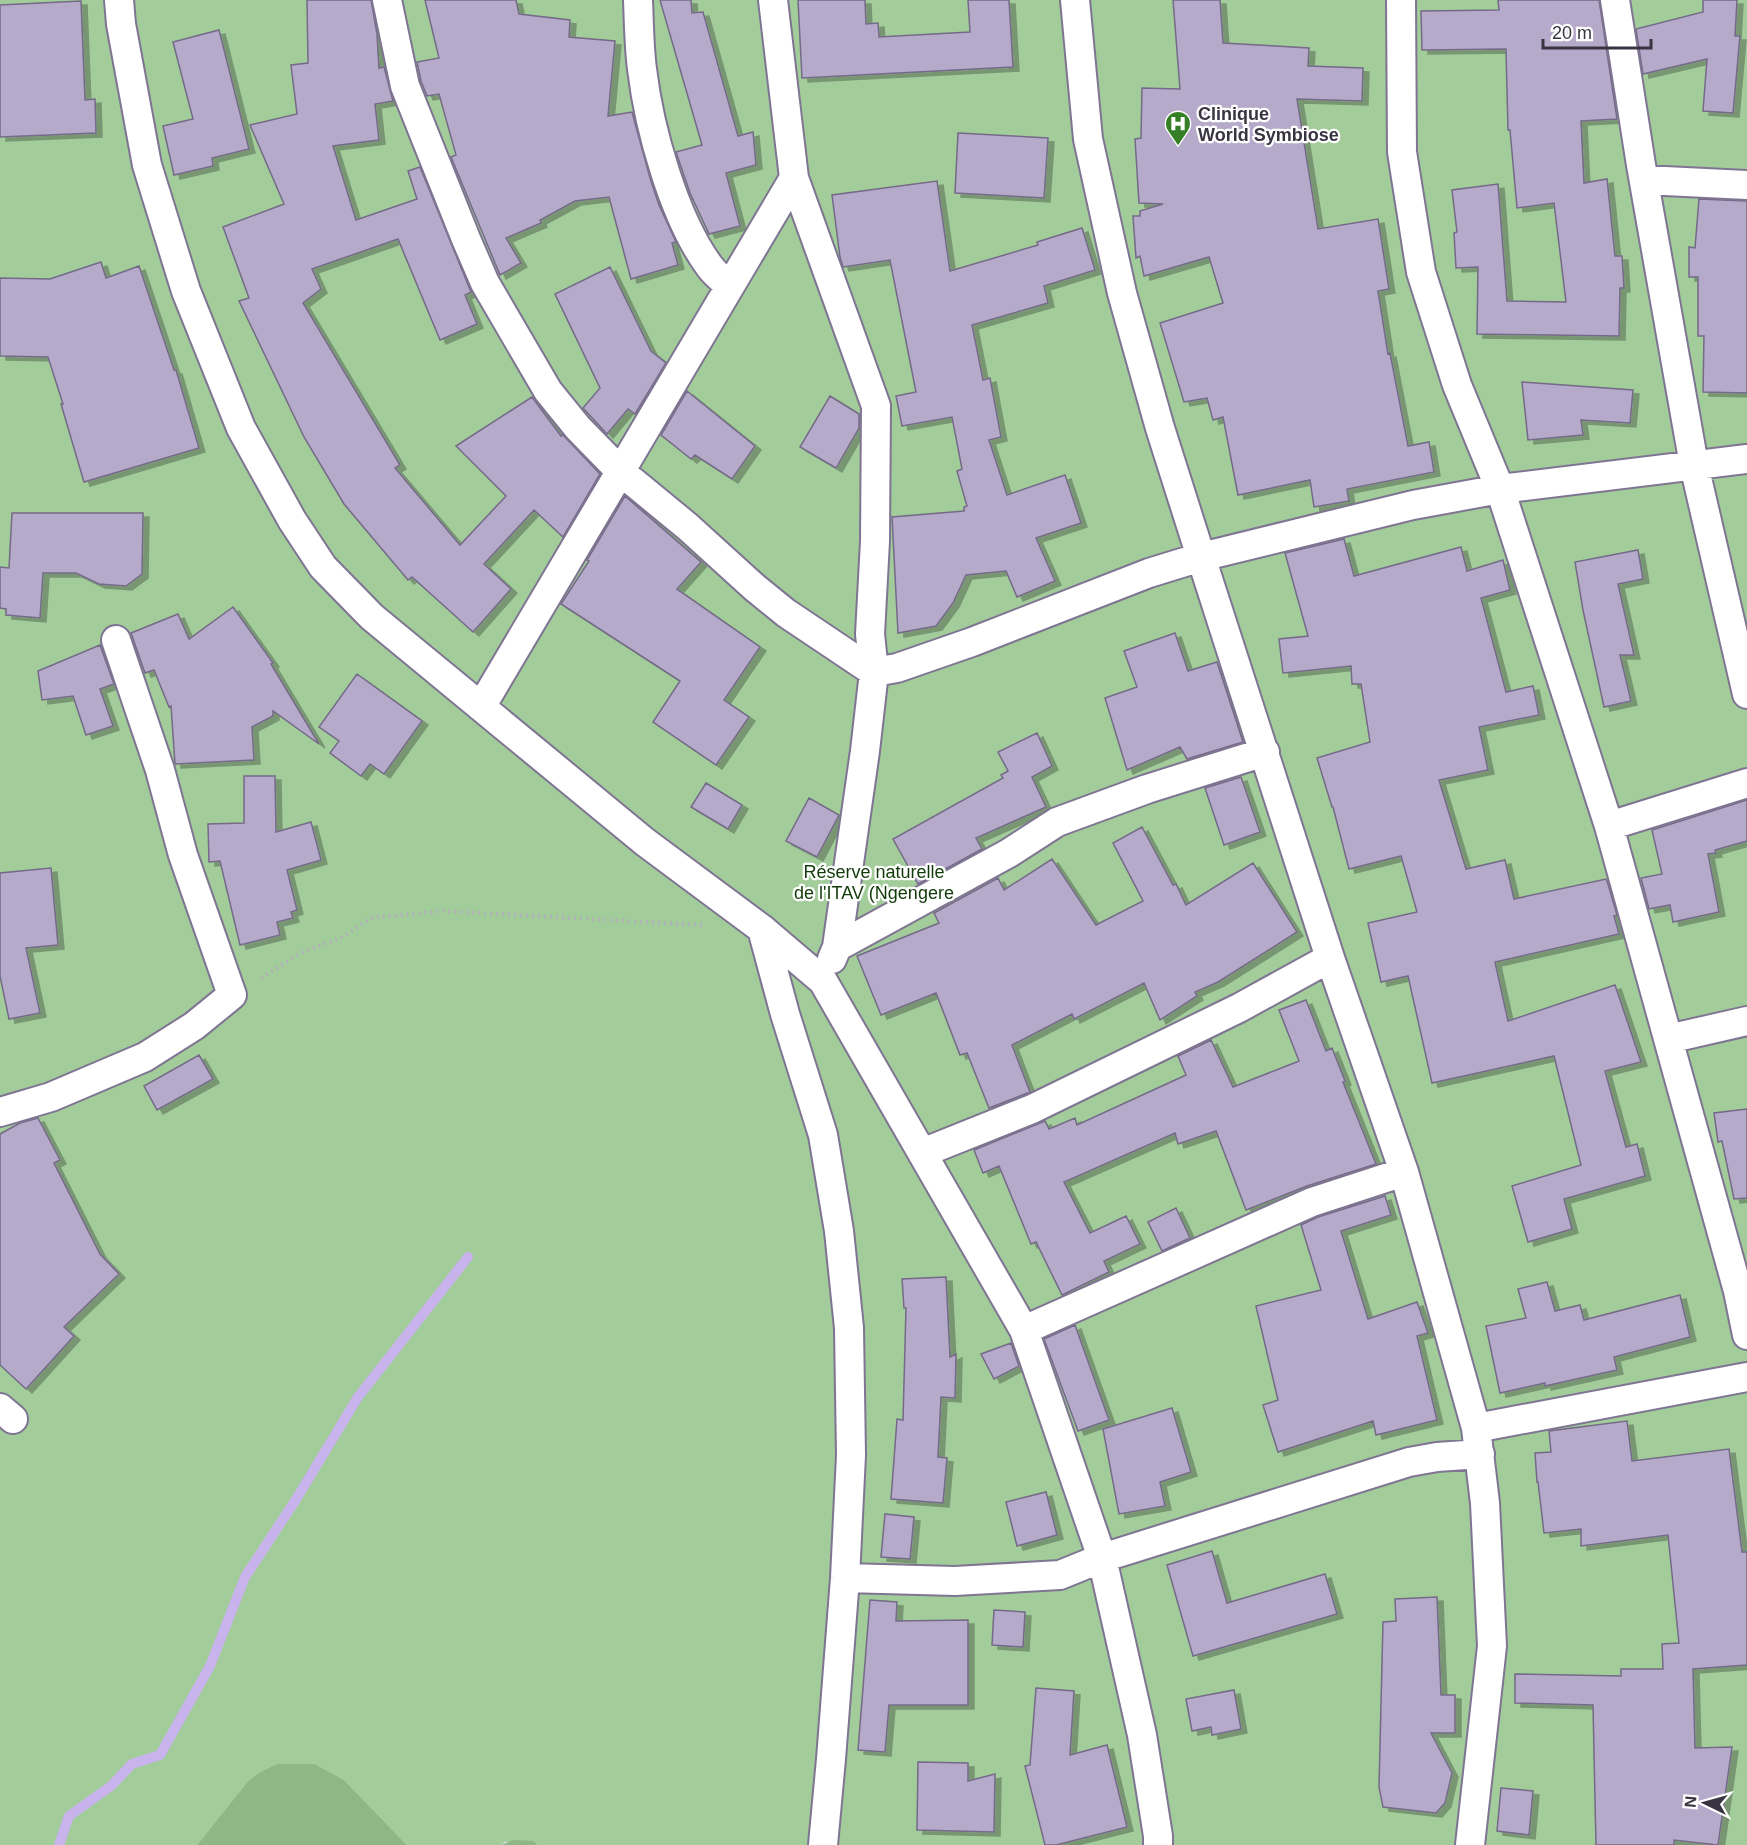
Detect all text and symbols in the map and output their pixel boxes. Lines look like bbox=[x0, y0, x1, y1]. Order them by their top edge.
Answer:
scale bar bbox=[1543, 12, 1651, 50]
text: 20 m bbox=[1552, 23, 1592, 43]
place label: Clinique World Symbiose bbox=[1198, 104, 1339, 145]
hospital icon: Clinique World Symbiose bbox=[1163, 109, 1193, 147]
park label: Réserve naturelle de l'ITAV (Ngengere bbox=[794, 862, 954, 903]
north arrow bbox=[1675, 1773, 1735, 1833]
text: N bbox=[1682, 1795, 1700, 1808]

